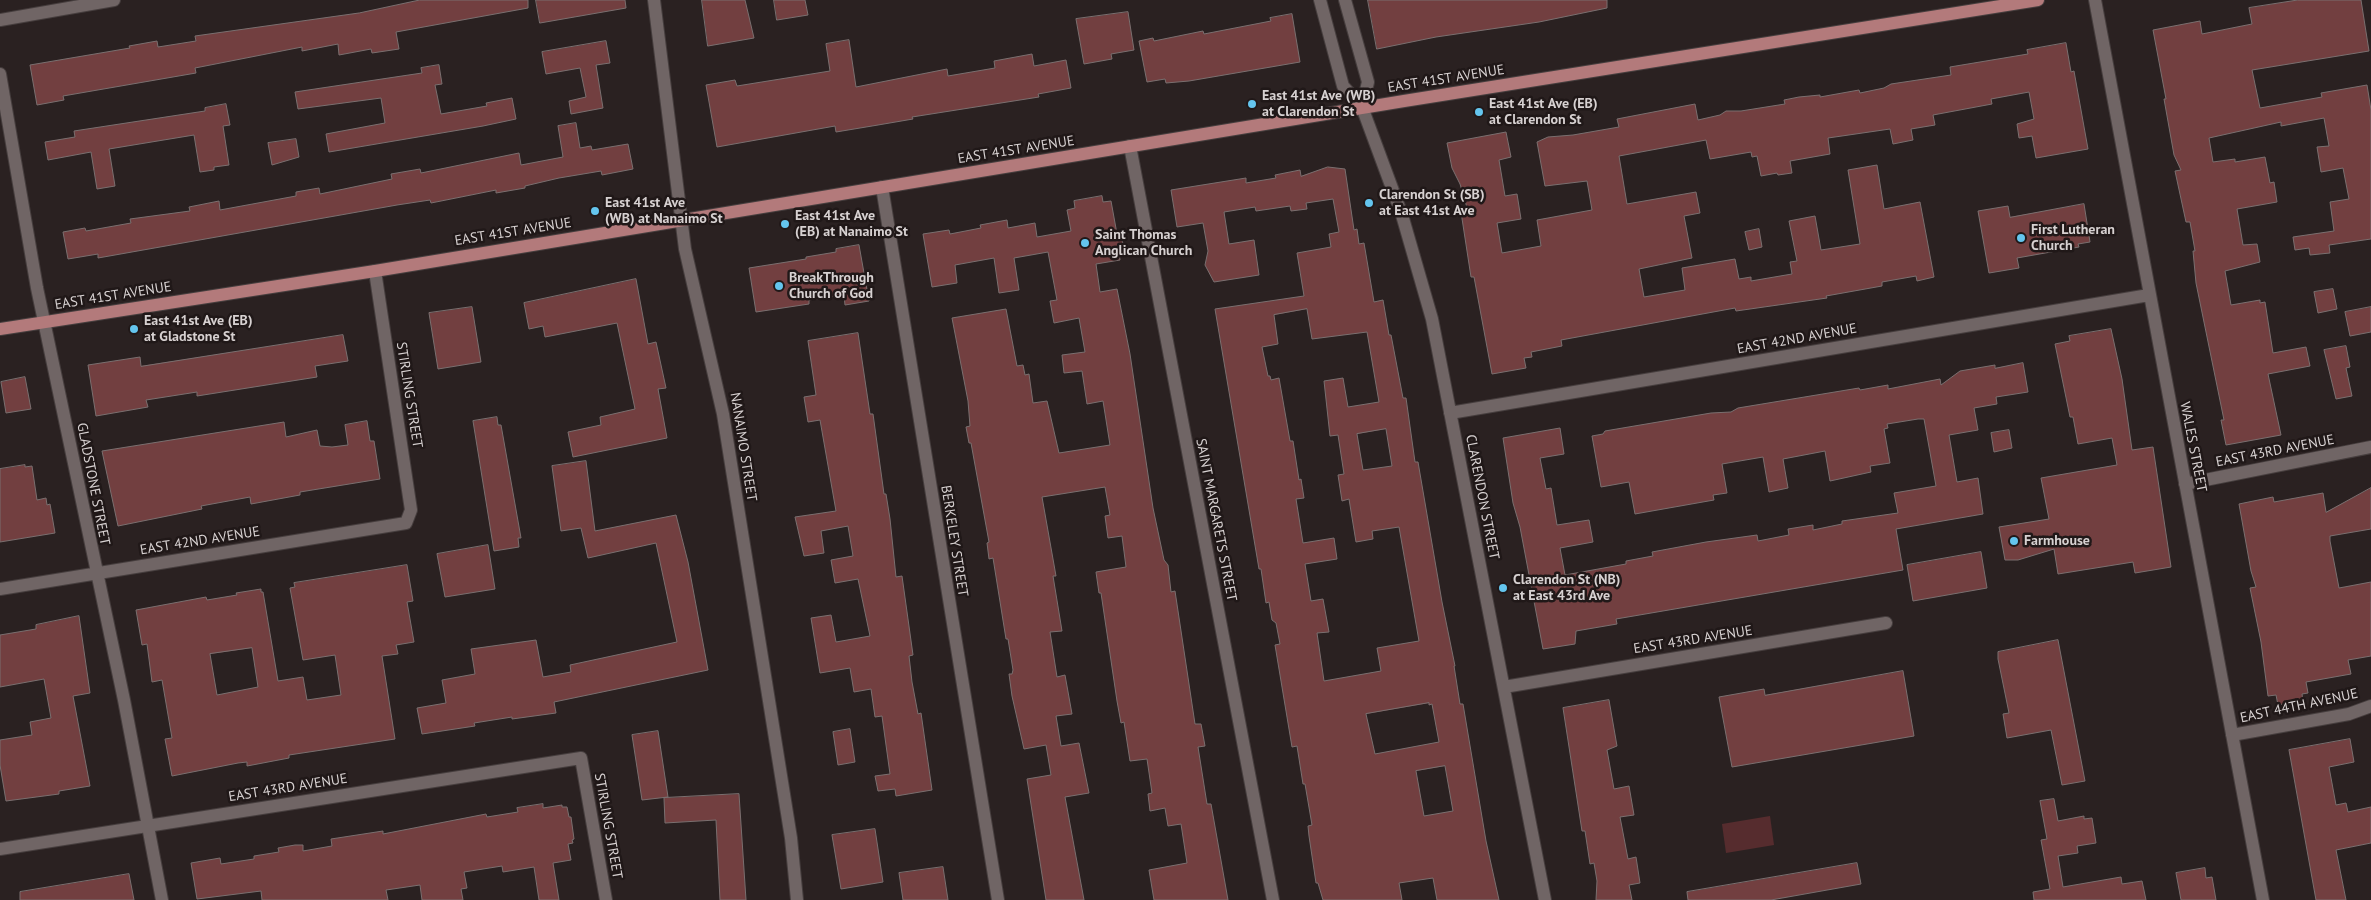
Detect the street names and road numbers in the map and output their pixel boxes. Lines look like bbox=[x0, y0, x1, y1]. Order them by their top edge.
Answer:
street label: EAST 41ST AVENUE bbox=[1386, 61, 1506, 97]
street label: EAST 41ST AVENUE bbox=[956, 132, 1076, 168]
street label: EAST 41ST AVENUE bbox=[453, 214, 573, 250]
street label: EAST 41ST AVENUE bbox=[53, 278, 173, 314]
street label: EAST 42ND AVENUE bbox=[1736, 320, 1858, 358]
street label: STIRLING STREET bbox=[392, 341, 426, 449]
street label: NANAIMO STREET bbox=[726, 391, 760, 503]
street label: WALES STREET bbox=[2176, 400, 2210, 494]
street label: GLADSTONE STREET bbox=[73, 421, 113, 547]
street label: EAST 43RD AVENUE bbox=[2214, 431, 2336, 471]
street label: CLARENDON STREET bbox=[1462, 433, 1502, 561]
street label: SAINT MARGARETS STREET bbox=[1192, 437, 1240, 603]
street label: BERKELEY STREET bbox=[937, 484, 971, 598]
street label: EAST 42ND AVENUE bbox=[139, 523, 261, 559]
street label: EAST 43RD AVENUE bbox=[1632, 622, 1754, 658]
street label: EAST 44TH AVENUE bbox=[2239, 685, 2359, 727]
street label: EAST 43RD AVENUE bbox=[227, 770, 349, 806]
street label: STIRLING STREET bbox=[590, 772, 626, 880]

